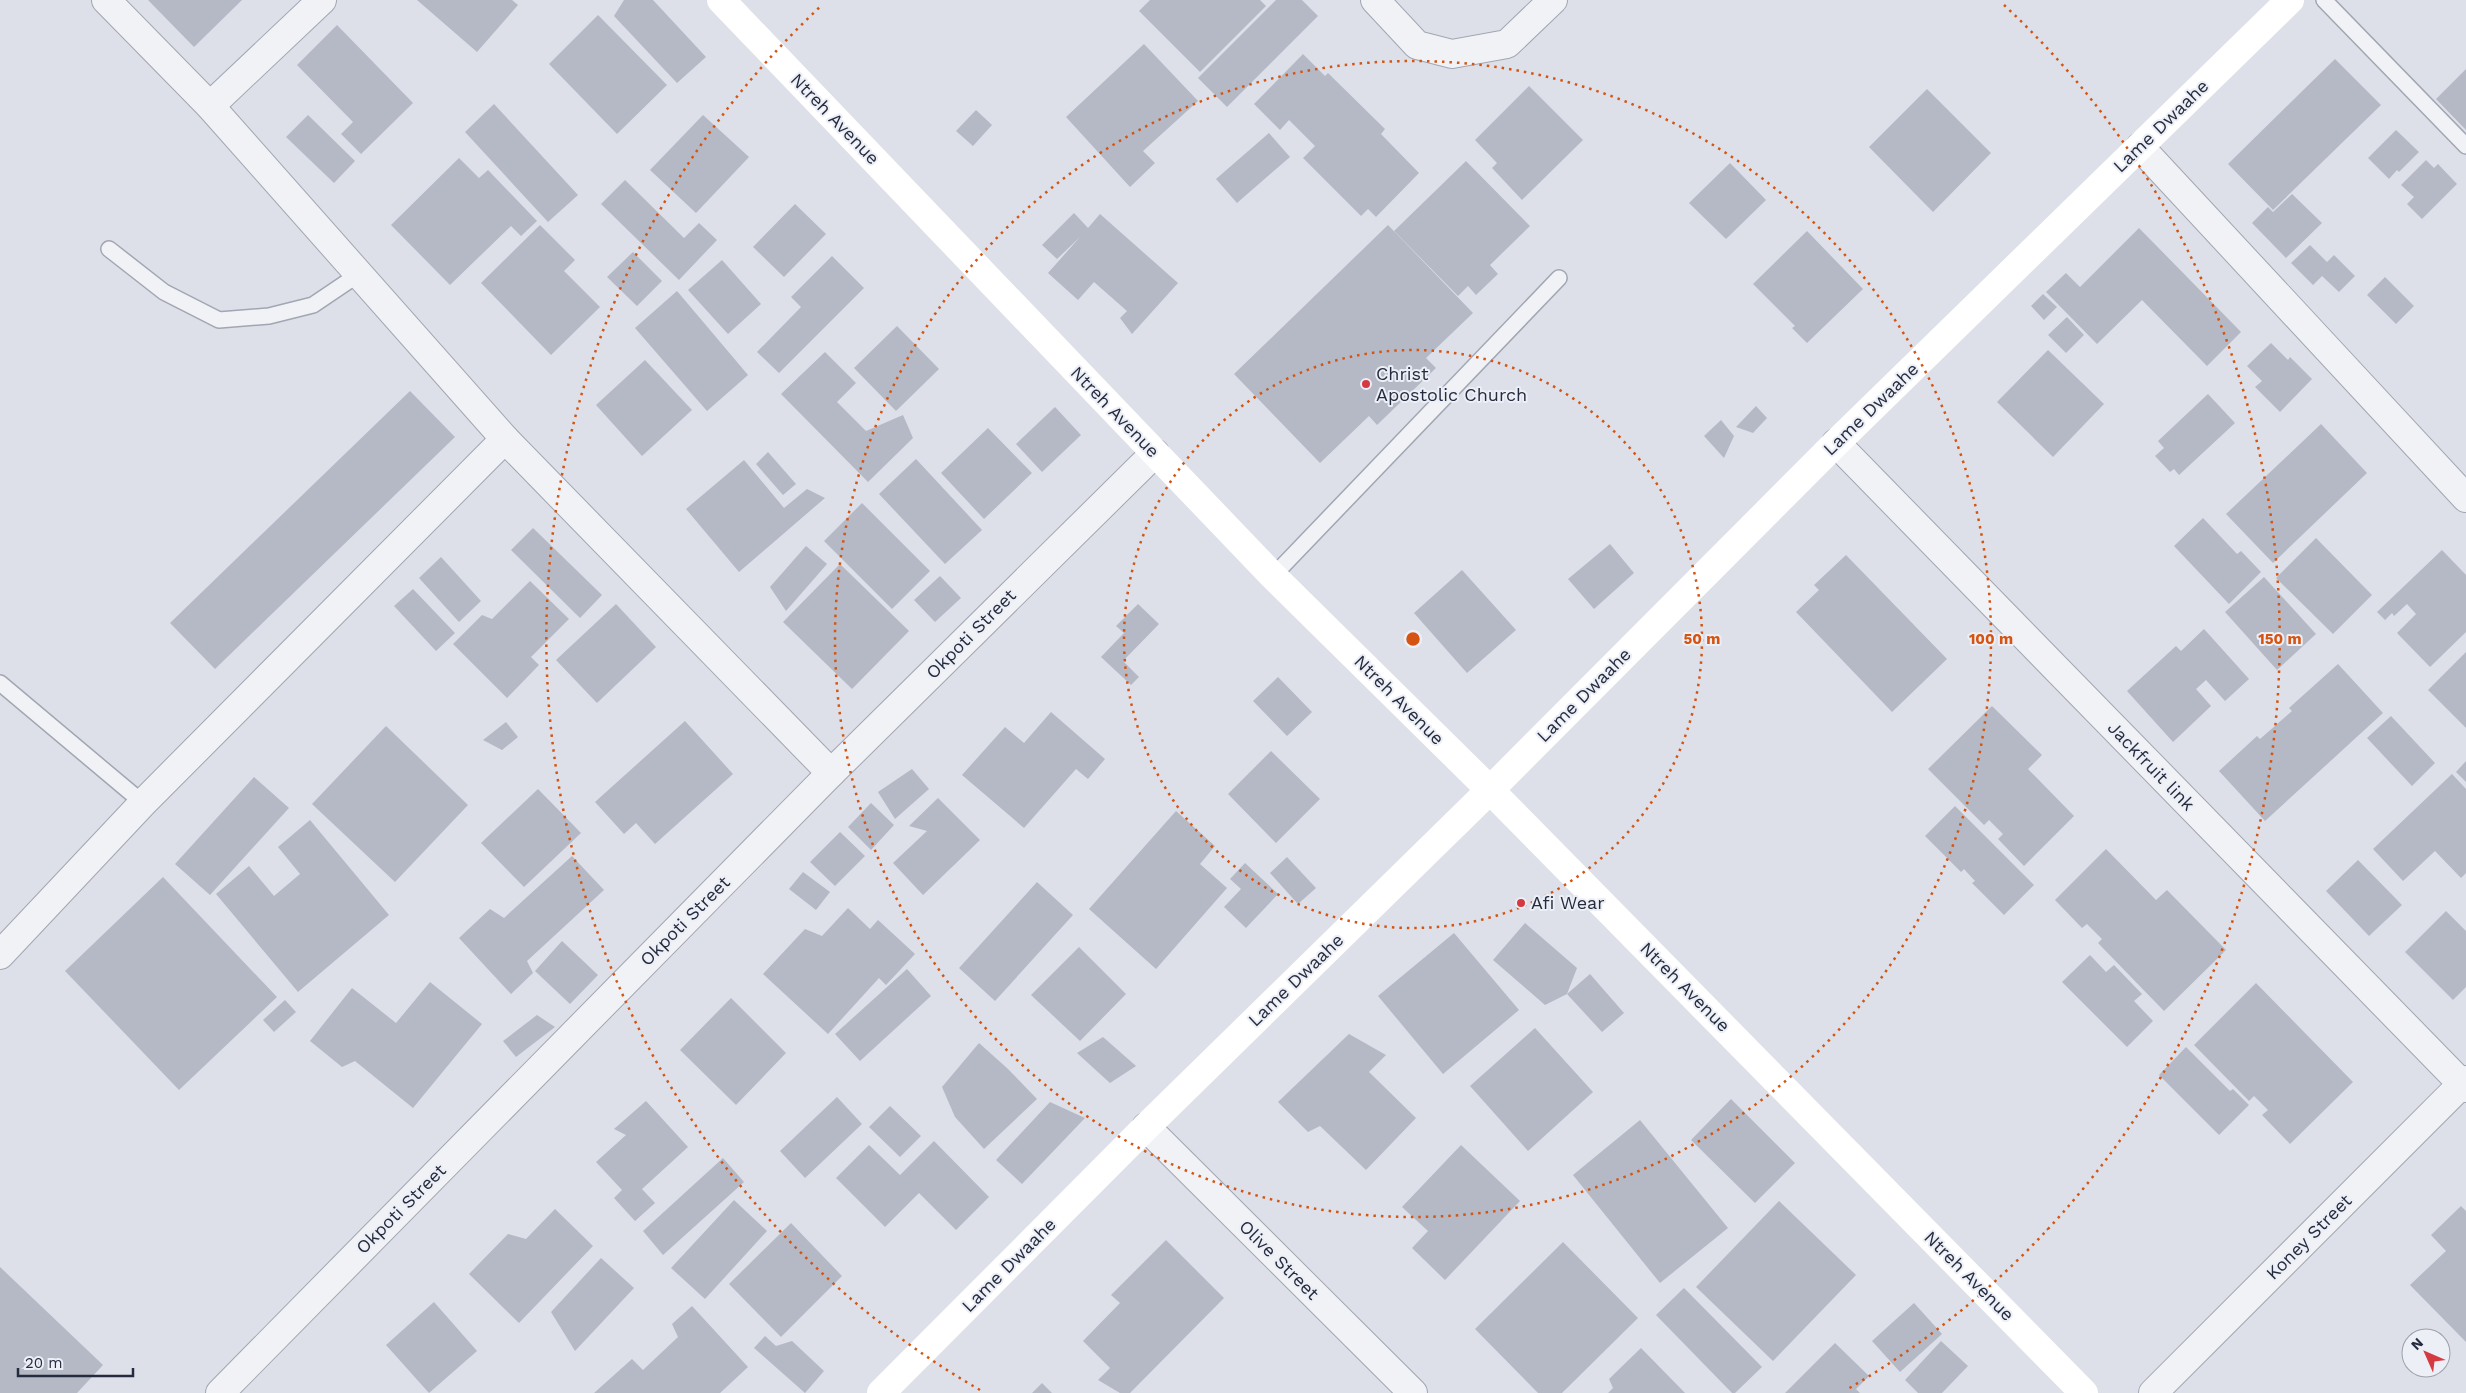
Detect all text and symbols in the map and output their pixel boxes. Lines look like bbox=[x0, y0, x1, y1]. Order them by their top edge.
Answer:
street label: Ntreh Avenue bbox=[787, 69, 884, 169]
street label: Lame Dwaahe bbox=[2109, 75, 2213, 176]
street label: Lame Dwaahe bbox=[1819, 358, 1923, 459]
street label: Ntreh Avenue bbox=[1067, 362, 1164, 462]
place label: Christ Apostolic Church bbox=[1376, 363, 1527, 405]
marker: Christ Apostolic Church bbox=[1360, 378, 1372, 390]
street label: Okpoti Street bbox=[921, 584, 1020, 683]
centre of rings bbox=[1404, 630, 1422, 648]
text: 50 m bbox=[1684, 630, 1720, 648]
text: 100 m bbox=[1969, 630, 2013, 648]
text: 150 m bbox=[2258, 630, 2302, 648]
street label: Lame Dwaahe bbox=[1532, 643, 1635, 746]
street label: Ntreh Avenue bbox=[1350, 650, 1449, 749]
street label: Jackfruit link bbox=[2104, 717, 2199, 815]
street label: Okpoti Street bbox=[635, 871, 734, 970]
place label: Afi Wear bbox=[1531, 892, 1605, 913]
marker: Afi Wear bbox=[1515, 897, 1527, 909]
street label: Lame Dwaahe bbox=[1244, 929, 1348, 1030]
street label: Ntreh Avenue bbox=[1636, 937, 1735, 1036]
street label: Okpoti Street bbox=[351, 1159, 450, 1258]
street label: Koney Street bbox=[2262, 1189, 2356, 1284]
street label: Lame Dwaahe bbox=[957, 1213, 1060, 1316]
street label: Olive Street bbox=[1235, 1216, 1324, 1304]
street label: Ntreh Avenue bbox=[1920, 1226, 2019, 1325]
north arrow bbox=[2401, 1328, 2451, 1378]
text: N bbox=[2407, 1334, 2426, 1353]
scale bar bbox=[18, 1346, 132, 1378]
text: 20 m bbox=[25, 1354, 63, 1372]

